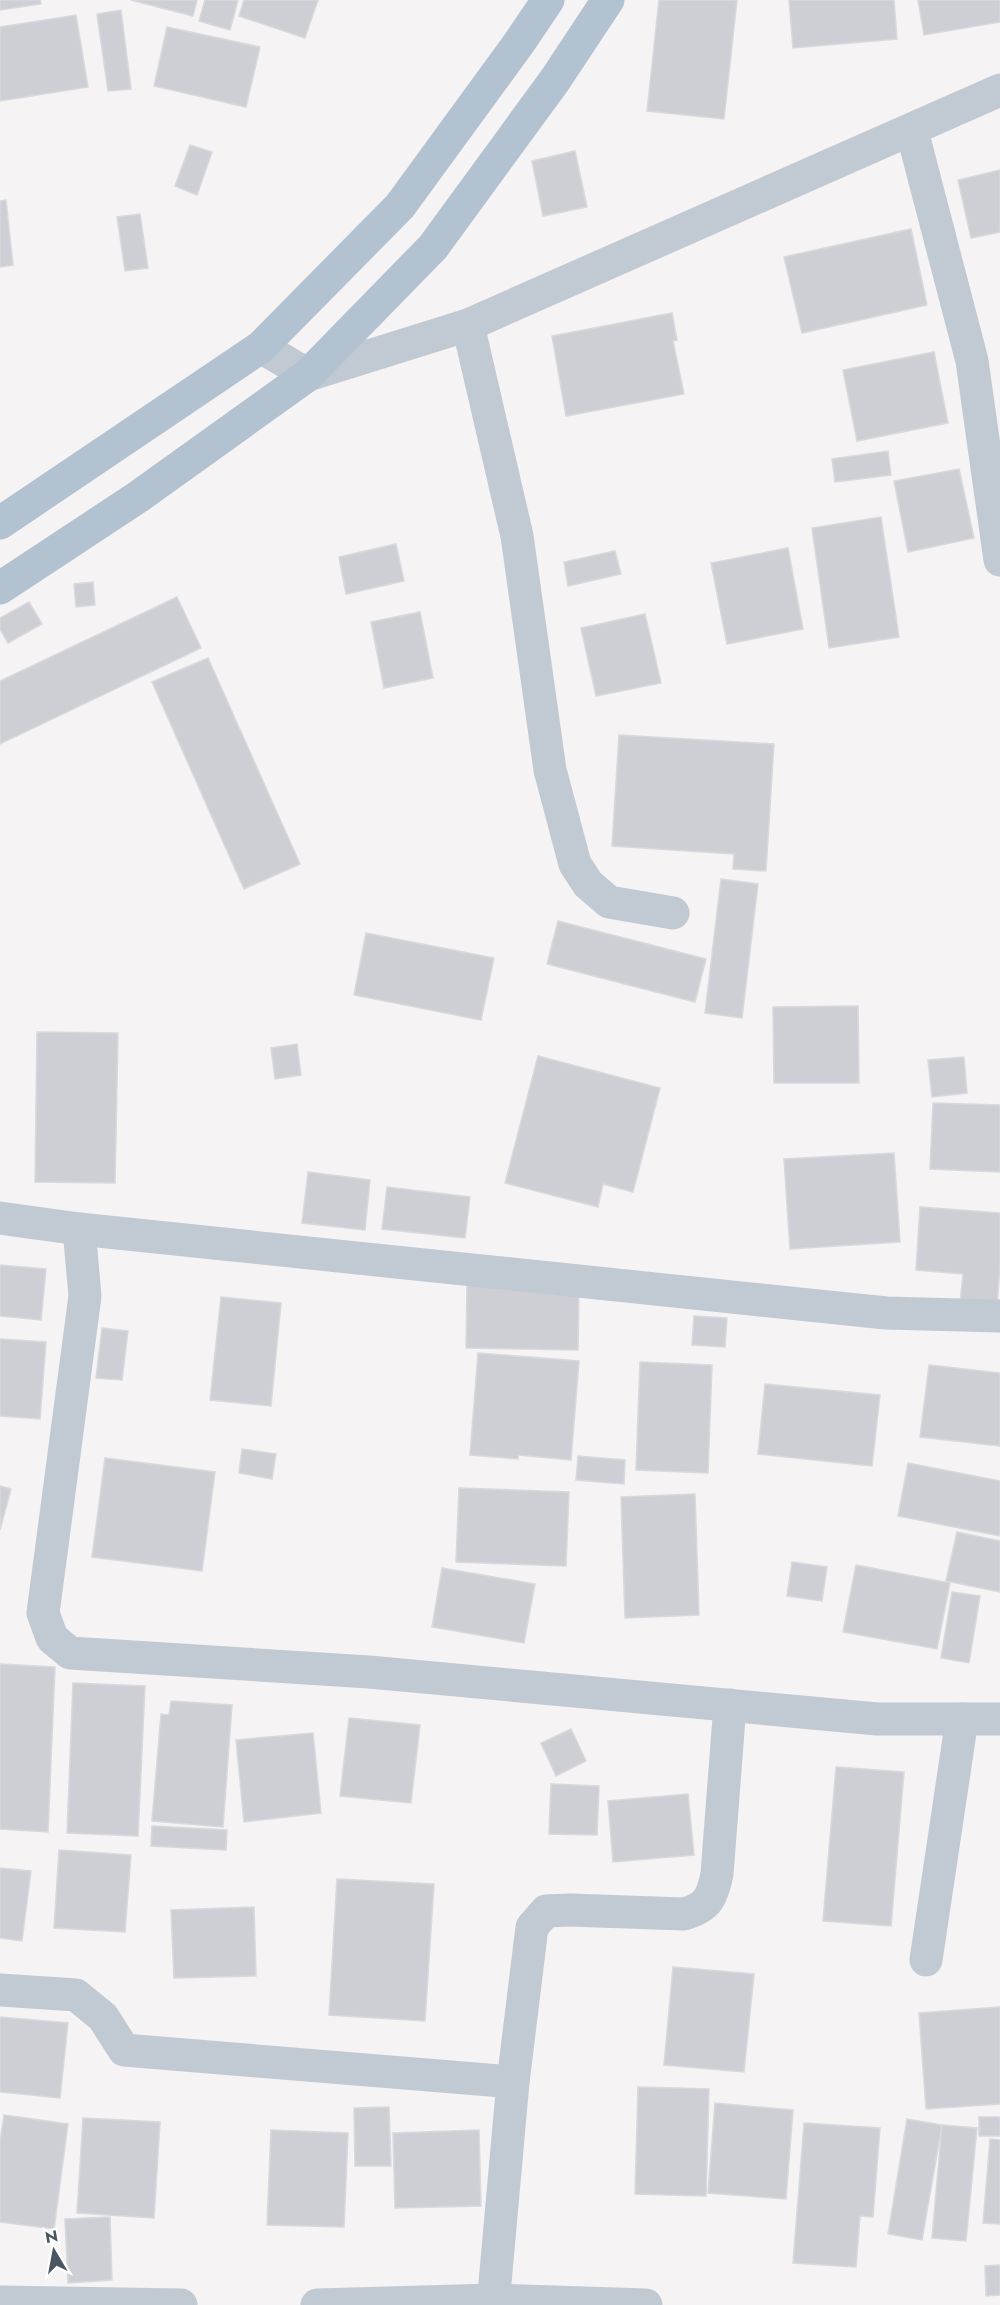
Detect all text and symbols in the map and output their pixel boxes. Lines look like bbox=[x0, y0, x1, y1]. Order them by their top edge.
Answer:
north arrow bbox=[24, 2221, 84, 2281]
text: N bbox=[43, 2224, 60, 2249]

